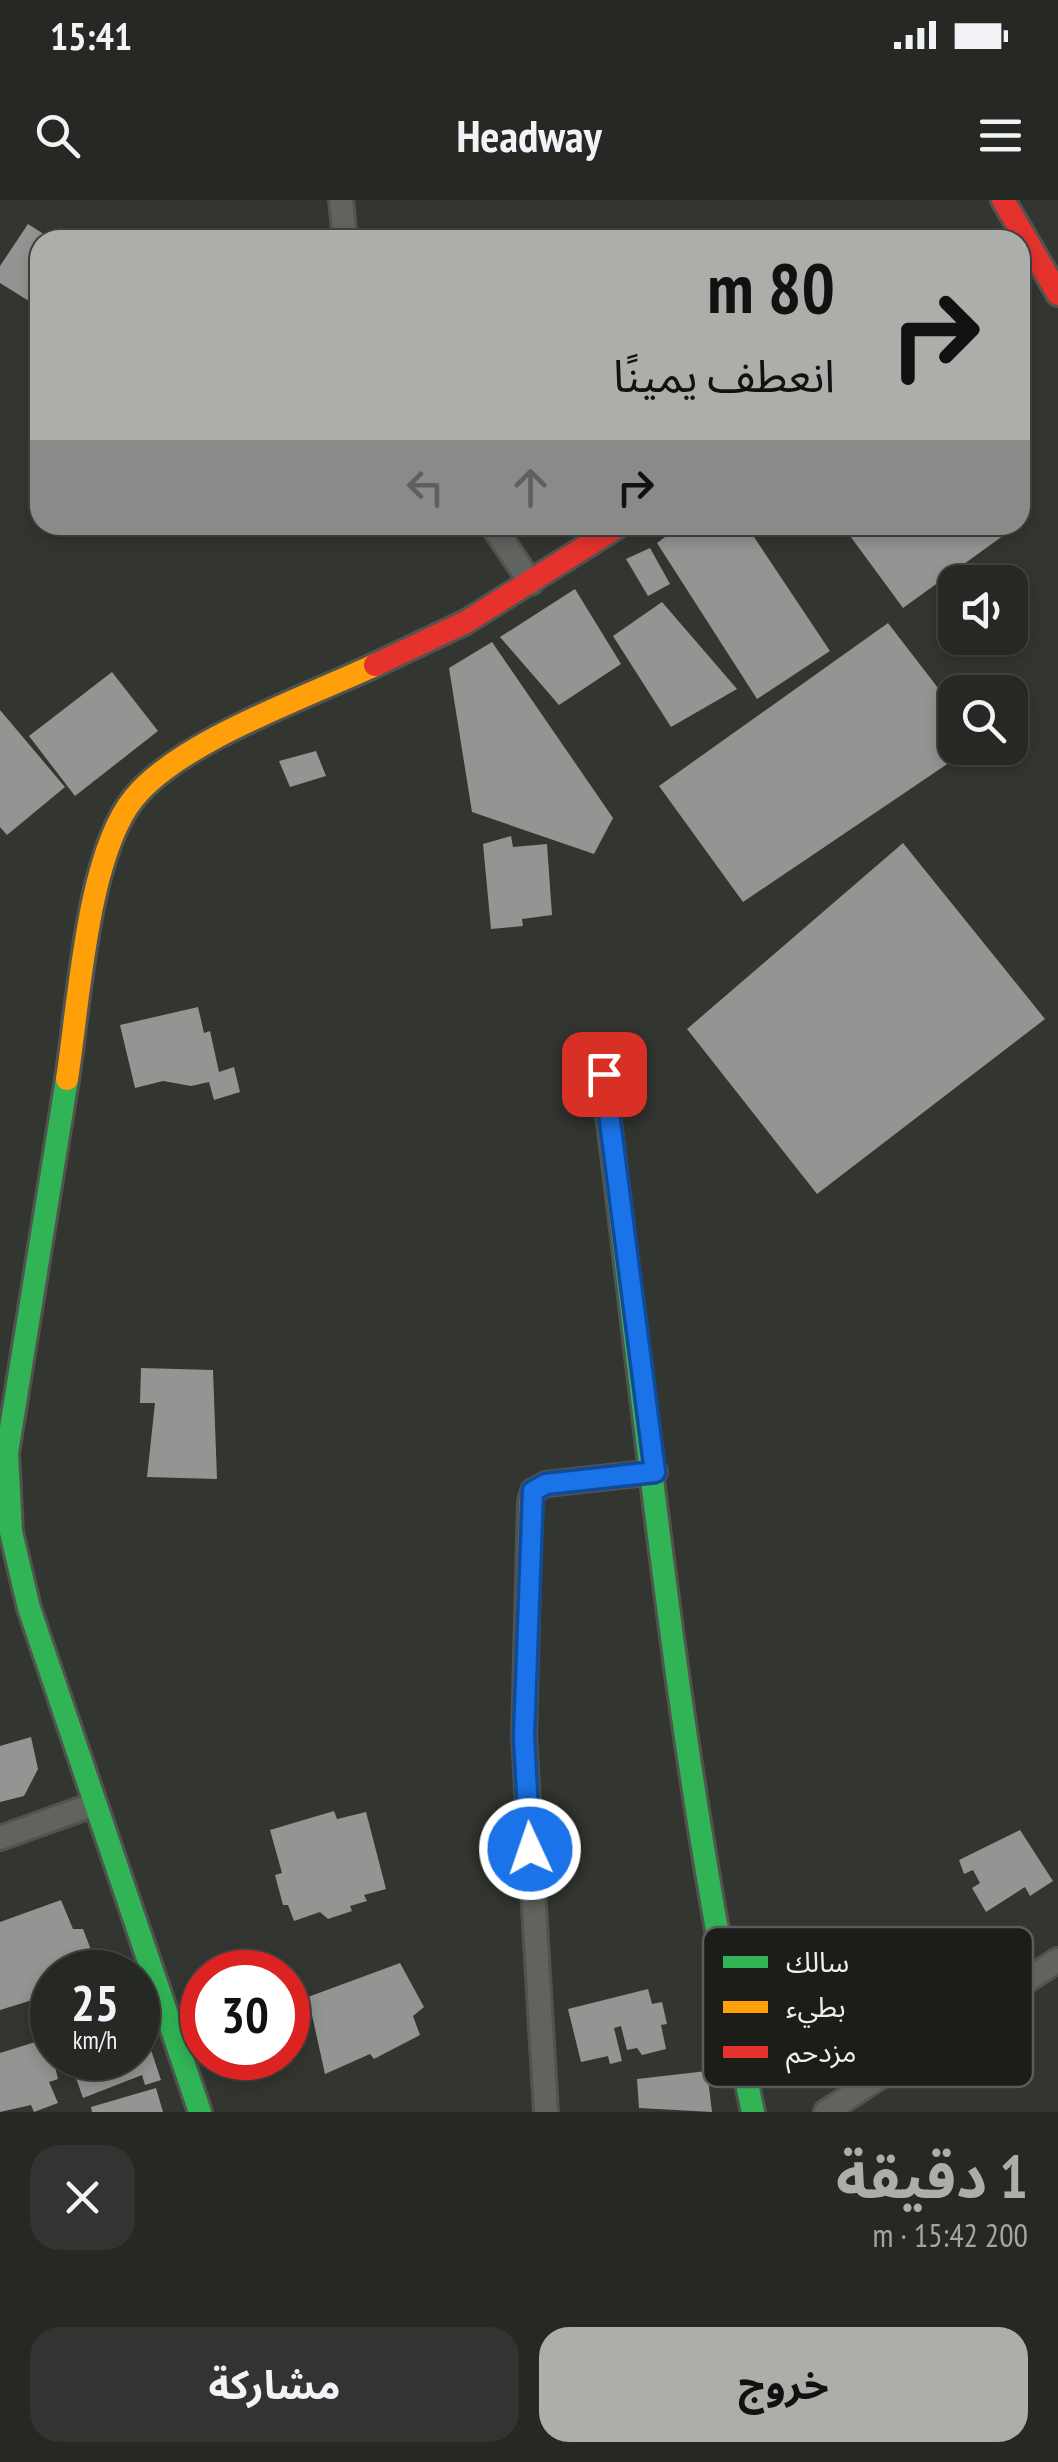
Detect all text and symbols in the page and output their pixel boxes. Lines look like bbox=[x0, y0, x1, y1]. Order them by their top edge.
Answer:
text: 15:41 bbox=[50, 11, 132, 60]
text: Headway bbox=[456, 106, 602, 164]
icon: search bbox=[30, 108, 85, 163]
icon: menu bbox=[973, 108, 1028, 163]
text: 80 m bbox=[707, 242, 835, 332]
icon: right bbox=[870, 270, 1000, 400]
text: انعطف يمينًا bbox=[613, 346, 835, 404]
icon: left bbox=[398, 460, 453, 515]
icon: ahead bbox=[503, 460, 558, 515]
icon: right bbox=[608, 460, 663, 515]
map controls bbox=[938, 565, 1028, 765]
button: sound bbox=[938, 565, 1028, 655]
button: search bbox=[938, 675, 1028, 765]
pin bbox=[562, 1032, 647, 1117]
icon: arrive bbox=[577, 1047, 632, 1102]
position arrow bbox=[478, 1797, 582, 1901]
legend bbox=[703, 1927, 1033, 2087]
text: سالك bbox=[786, 1943, 849, 1980]
speed limit sign: 30 bbox=[180, 1950, 310, 2080]
text: 25 bbox=[71, 1970, 119, 2035]
text: بطيء bbox=[786, 1988, 846, 2028]
text: km/h bbox=[73, 2024, 117, 2056]
text: مزدحم bbox=[786, 2033, 857, 2074]
text: 1 دقيقة bbox=[836, 2137, 1028, 2215]
button: close bbox=[30, 2145, 135, 2250]
text: 200 m · 15:42 bbox=[873, 2214, 1028, 2256]
button: مشاركة bbox=[30, 2327, 519, 2442]
button: خروج bbox=[539, 2327, 1028, 2442]

